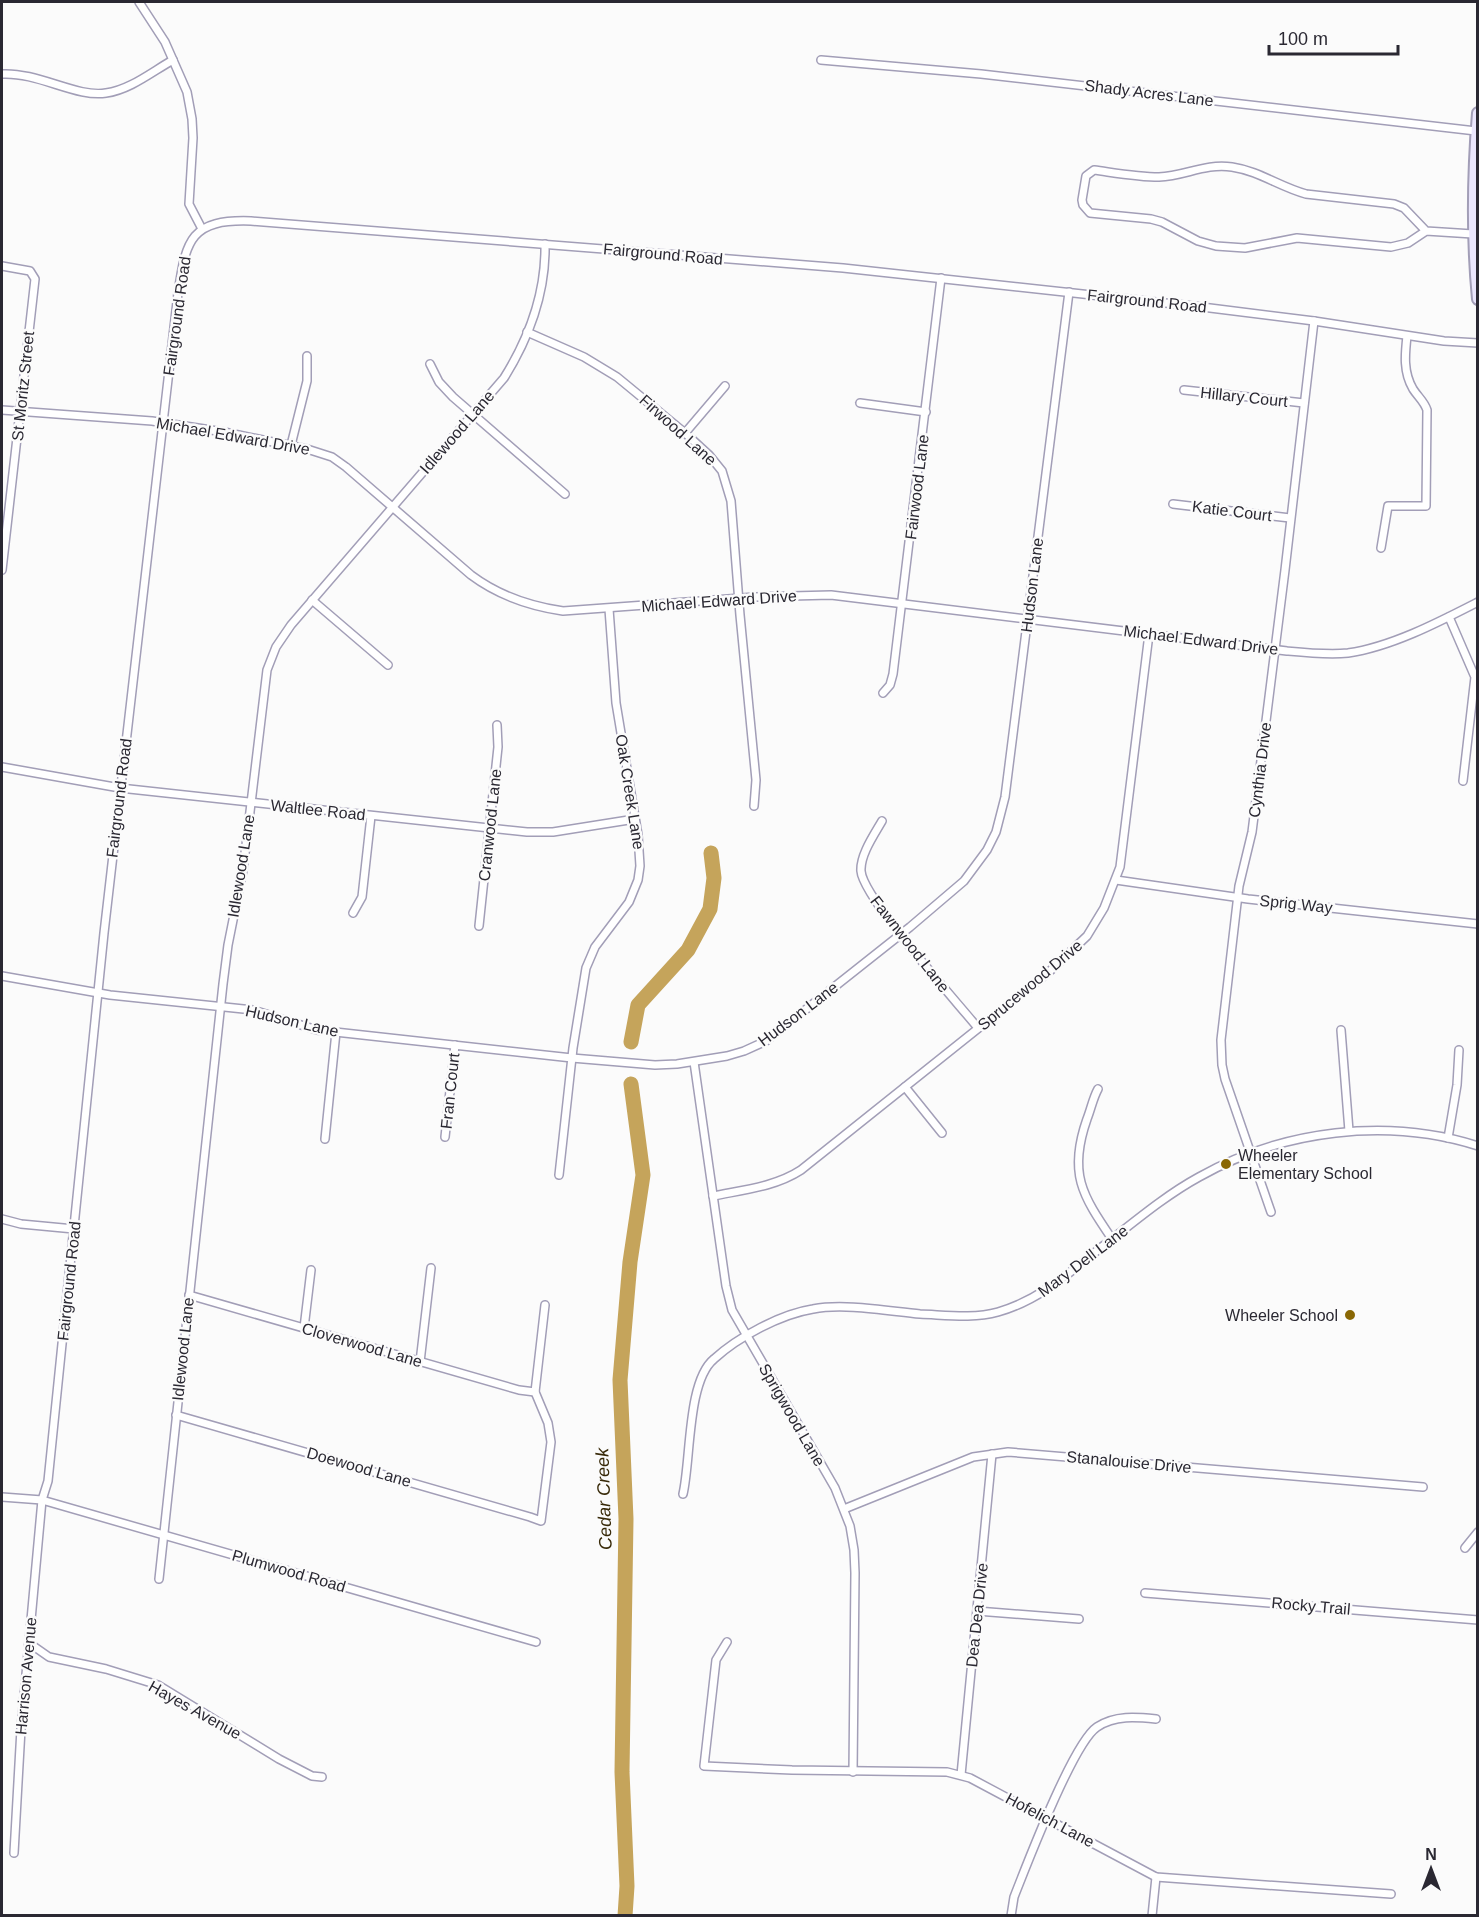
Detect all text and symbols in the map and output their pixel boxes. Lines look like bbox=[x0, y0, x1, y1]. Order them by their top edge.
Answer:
scale bar bbox=[1269, 18, 1398, 56]
text: 100 m bbox=[1278, 29, 1328, 49]
street label: Shady Acres Lane bbox=[1084, 77, 1215, 109]
street label: Fairground Road bbox=[602, 240, 724, 268]
street label: Fairground Road bbox=[160, 255, 194, 377]
street label: Fairground Road bbox=[1086, 286, 1208, 316]
street label: St Moritz Street bbox=[9, 330, 37, 442]
street label: Hillary Court bbox=[1199, 384, 1289, 410]
street label: Idlewood Lane bbox=[416, 387, 498, 477]
street label: Firwood Lane bbox=[636, 391, 720, 469]
street label: Michael Edward Drive bbox=[155, 414, 311, 458]
street label: Fairwood Lane bbox=[902, 433, 932, 541]
street label: Katie Court bbox=[1191, 498, 1273, 524]
street label: Hudson Lane bbox=[1018, 537, 1046, 633]
street label: Michael Edward Drive bbox=[641, 587, 797, 615]
street label: Michael Edward Drive bbox=[1123, 622, 1279, 658]
street label: Cynthia Drive bbox=[1246, 721, 1274, 819]
street label: Oak Creek Lane bbox=[612, 733, 648, 851]
street label: Fairground Road bbox=[103, 737, 135, 859]
street label: Cranwood Lane bbox=[476, 768, 504, 882]
street label: Waltlee Road bbox=[270, 797, 366, 823]
street label: Idlewood Lane bbox=[224, 813, 258, 919]
street label: Sprig Way bbox=[1259, 892, 1333, 916]
street label: Fawnwood Lane bbox=[867, 893, 953, 996]
street label: Sprucewood Drive bbox=[974, 936, 1086, 1034]
street label: Hudson Lane bbox=[755, 979, 841, 1049]
street label: Hudson Lane bbox=[244, 1002, 340, 1040]
street label: Fran Court bbox=[438, 1052, 463, 1130]
place label: Wheeler Elementary School bbox=[1238, 1147, 1372, 1182]
marker: Wheeler Elementary School bbox=[1219, 1157, 1233, 1171]
street label: Fairground Road bbox=[54, 1220, 84, 1342]
street label: Mary Dell Lane bbox=[1035, 1222, 1131, 1300]
street label: Idlewood Lane bbox=[169, 1296, 197, 1402]
place label: Wheeler School bbox=[1225, 1307, 1338, 1324]
marker: Wheeler School bbox=[1343, 1308, 1357, 1322]
street label: Cloverwood Lane bbox=[300, 1320, 424, 1370]
street label: Sprigwood Lane bbox=[756, 1361, 828, 1469]
street label: Doewood Lane bbox=[305, 1444, 413, 1490]
water label: Cedar Creek bbox=[592, 1447, 616, 1550]
street label: Stanalouise Drive bbox=[1066, 1448, 1192, 1476]
street label: Plumwood Road bbox=[230, 1547, 348, 1595]
street label: Dea Dea Drive bbox=[963, 1562, 991, 1668]
street label: Rocky Trail bbox=[1271, 1594, 1351, 1618]
street label: Harrison Avenue bbox=[12, 1616, 40, 1736]
street label: Hayes Avenue bbox=[146, 1678, 244, 1742]
street label: Hofelich Lane bbox=[1003, 1790, 1097, 1851]
north arrow bbox=[1401, 1839, 1461, 1899]
text: N bbox=[1425, 1846, 1437, 1863]

